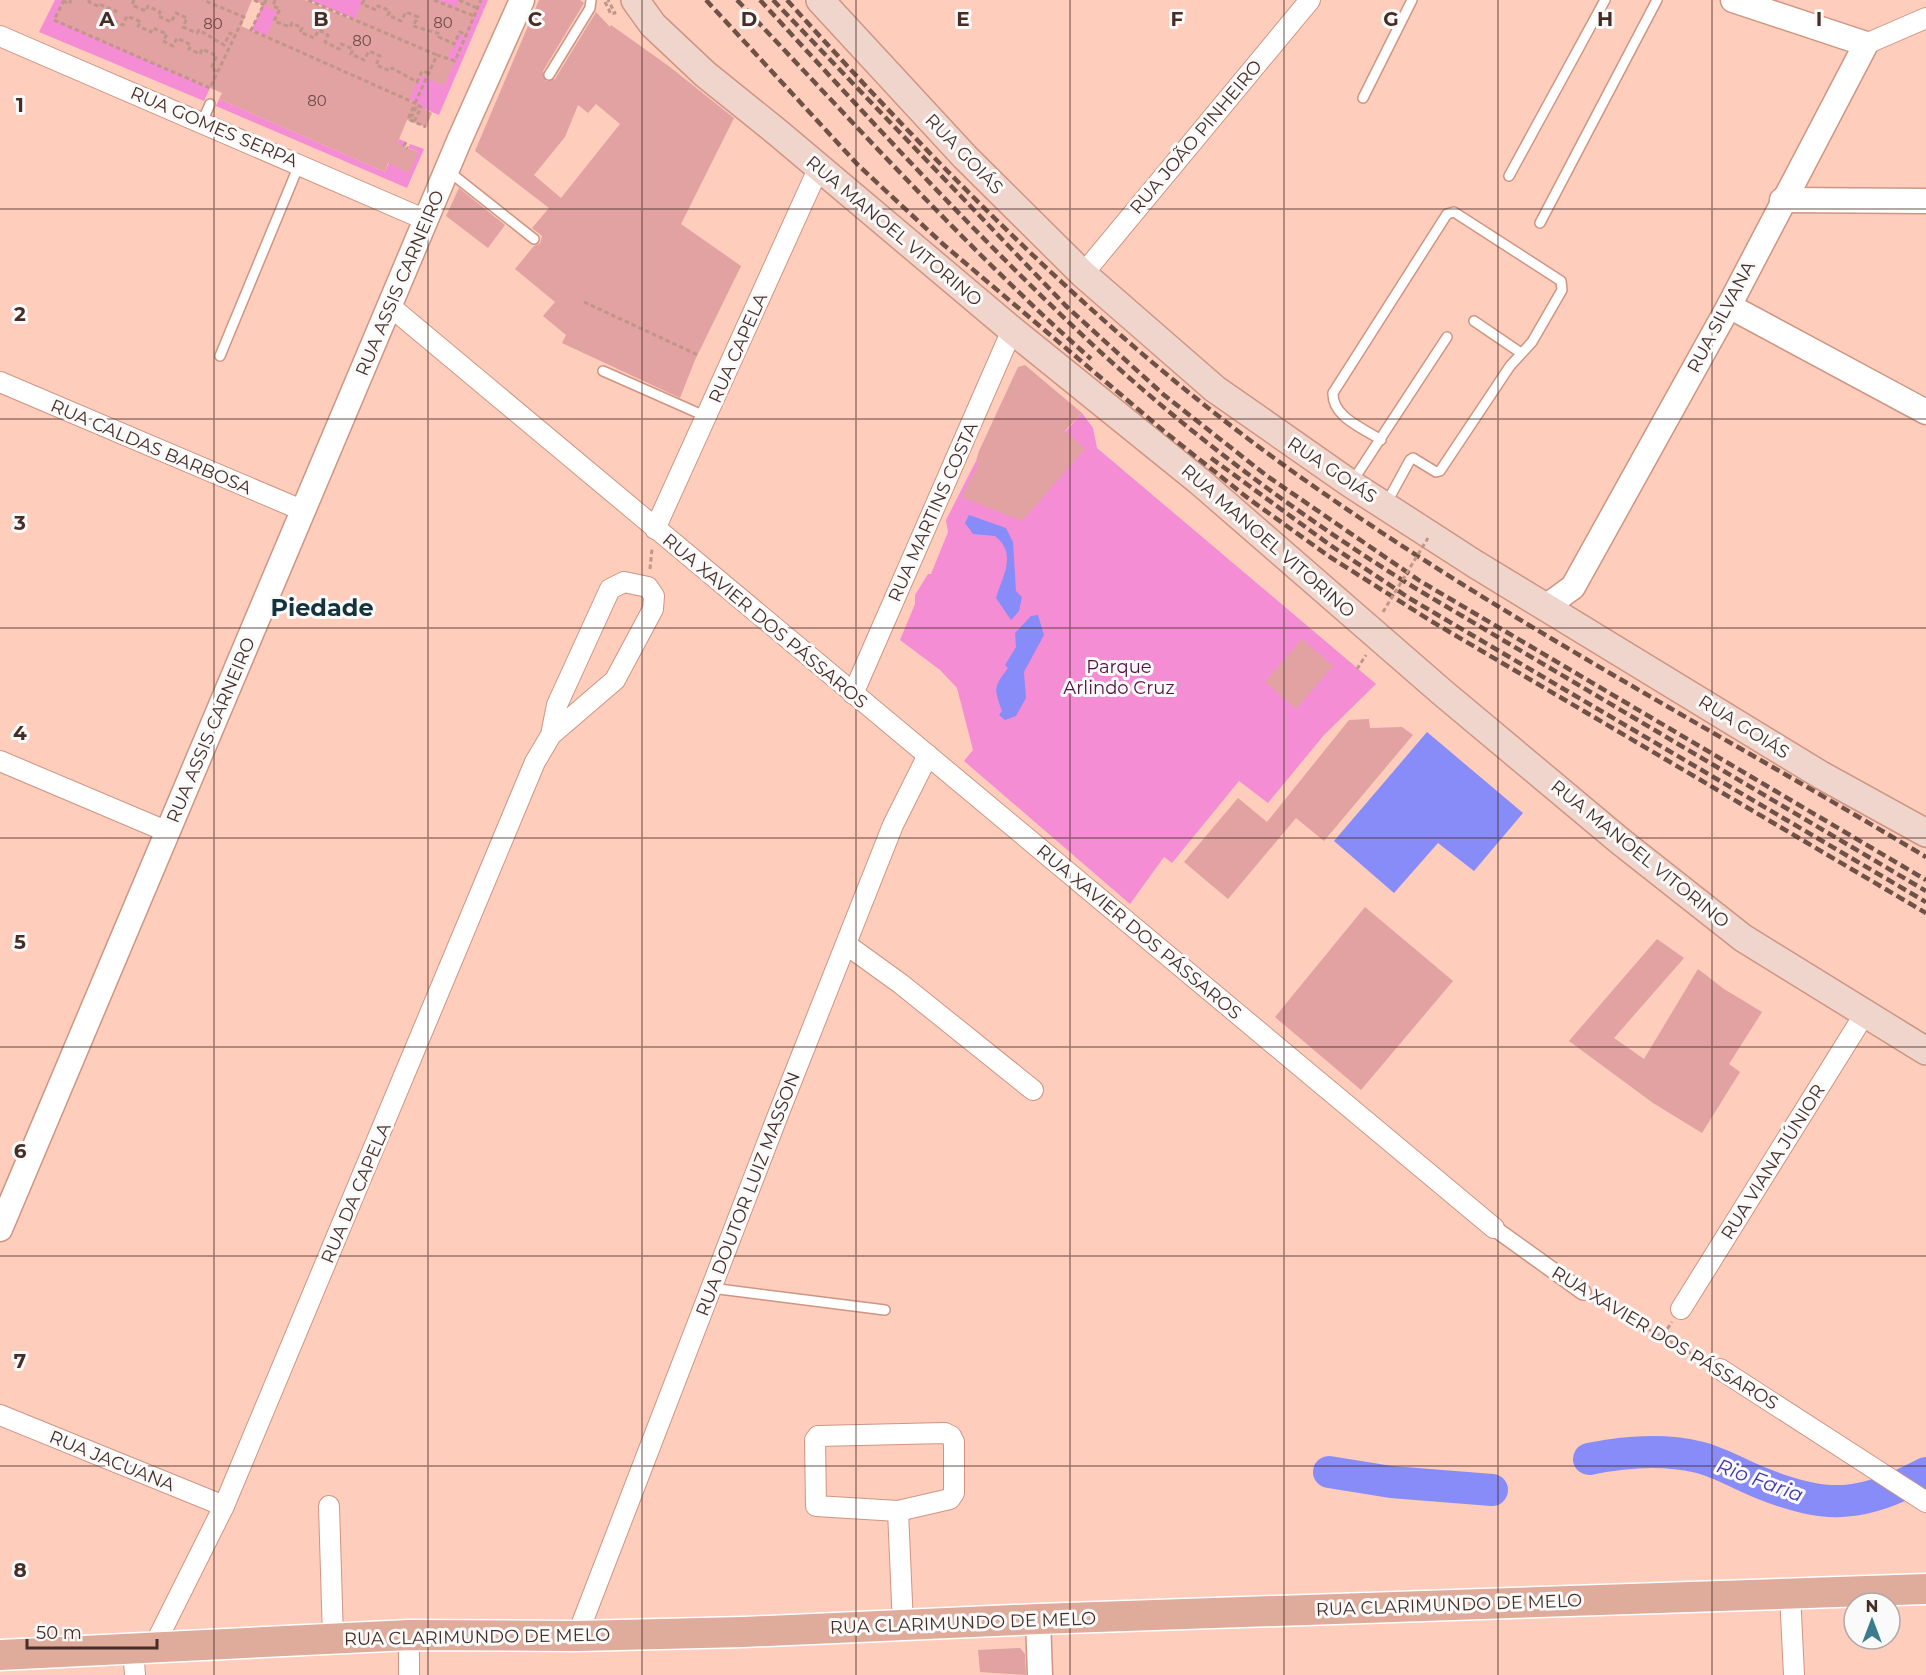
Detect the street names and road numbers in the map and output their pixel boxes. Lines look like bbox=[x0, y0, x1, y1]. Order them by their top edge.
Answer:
street label: RUA JOÃO PINHEIRO bbox=[1125, 56, 1267, 218]
street label: RUA GOMES SERPA bbox=[127, 82, 301, 172]
street label: RUA GOIÁS bbox=[920, 109, 1008, 199]
street label: RUA MANOEL VITORINO bbox=[802, 151, 986, 311]
street label: RUA ASSIS CARNEIRO bbox=[351, 187, 449, 379]
street label: RUA SILVANA bbox=[1682, 257, 1760, 377]
street label: RUA CAPELA bbox=[704, 289, 772, 406]
street label: RUA CALDAS BARBOSA bbox=[47, 395, 255, 499]
street label: RUA MARTINS COSTA bbox=[883, 419, 983, 605]
street label: RUA GOIÁS bbox=[1283, 432, 1381, 508]
street label: RUA MANOEL VITORINO bbox=[1177, 460, 1359, 622]
street label: RUA XAVIER DOS PÁSSAROS bbox=[658, 529, 872, 713]
street label: RUA ASSIS CARNEIRO bbox=[162, 634, 260, 826]
street label: RUA GOIÁS bbox=[1694, 690, 1794, 764]
street label: RUA MANOEL VITORINO bbox=[1546, 775, 1734, 933]
street label: RUA XAVIER DOS PÁSSAROS bbox=[1032, 840, 1246, 1024]
street label: RUA DOUTOR LUIZ MASSON bbox=[691, 1069, 805, 1319]
street label: RUA VIANA JÚNIOR bbox=[1716, 1080, 1830, 1244]
street label: RUA DA CAPELA bbox=[316, 1119, 396, 1267]
street label: RUA XAVIER DOS PÁSSAROS bbox=[1548, 1261, 1782, 1415]
street label: RUA JACUANA bbox=[46, 1426, 178, 1496]
street label: RUA CLARIMUNDO DE MELO bbox=[1315, 1589, 1583, 1621]
street label: RUA CLARIMUNDO DE MELO bbox=[829, 1607, 1097, 1639]
street label: RUA CLARIMUNDO DE MELO bbox=[344, 1624, 610, 1650]

